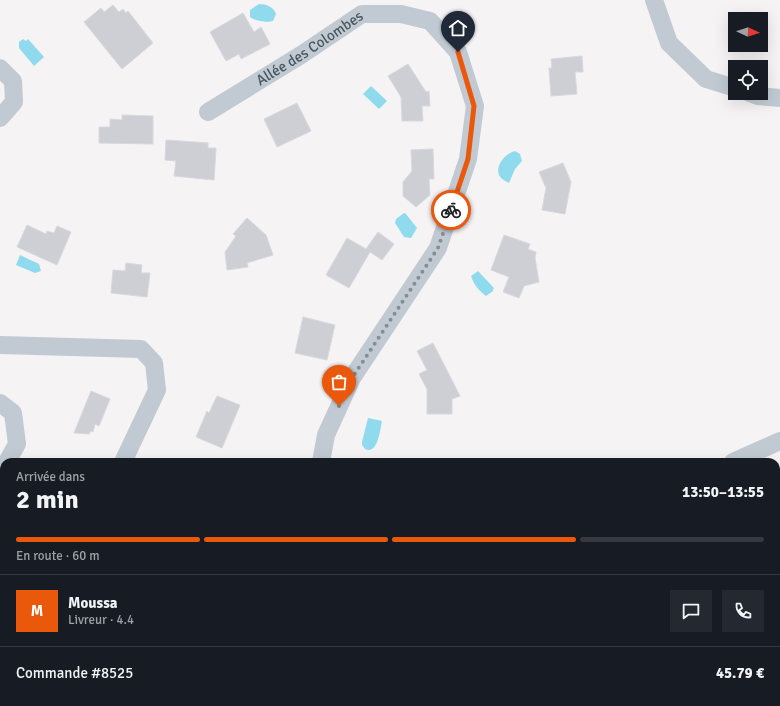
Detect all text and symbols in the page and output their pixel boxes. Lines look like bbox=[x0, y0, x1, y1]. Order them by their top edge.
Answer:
street label: Allée des Colombes bbox=[253, 7, 367, 89]
pin bbox=[441, 11, 475, 52]
north arrow bbox=[728, 12, 768, 52]
map controls bbox=[728, 12, 768, 100]
icon: home bbox=[447, 17, 469, 39]
button: locate bbox=[728, 60, 768, 100]
courier bbox=[431, 190, 471, 230]
icon: bike bbox=[440, 199, 462, 221]
pin bbox=[322, 365, 356, 406]
icon: bag bbox=[328, 371, 350, 393]
text: Arrivée dans bbox=[16, 469, 85, 485]
text: 13:50–13:55 bbox=[682, 483, 764, 501]
text: 2 min bbox=[16, 484, 79, 516]
text: En route · 60 m bbox=[16, 548, 100, 564]
button: chat bbox=[670, 590, 712, 632]
button: phone bbox=[722, 590, 764, 632]
text: Moussa bbox=[68, 594, 118, 612]
text: M bbox=[31, 602, 43, 620]
text: Livreur · 4.4 bbox=[68, 612, 134, 628]
text: Commande #8525 bbox=[16, 664, 133, 682]
text: 45.79 € bbox=[716, 664, 764, 682]

